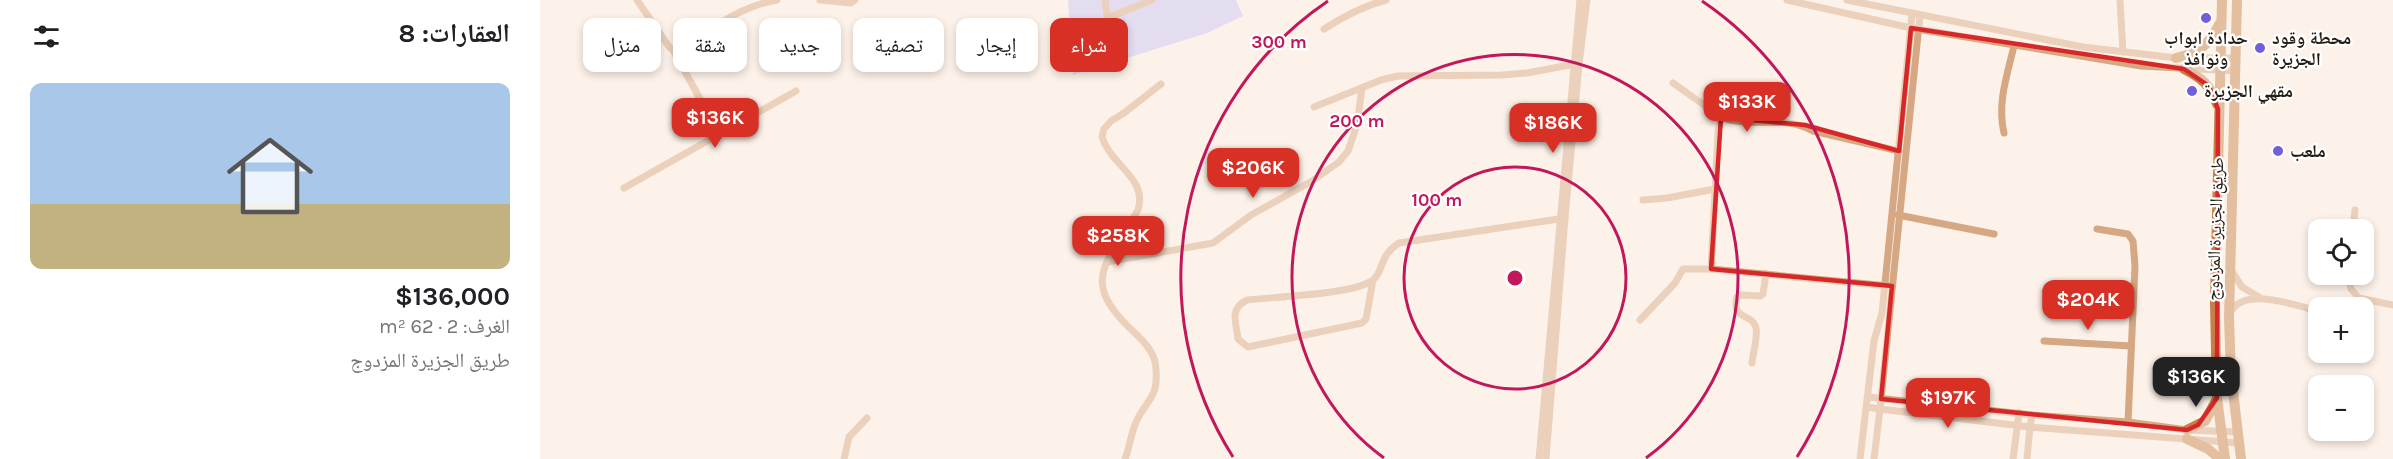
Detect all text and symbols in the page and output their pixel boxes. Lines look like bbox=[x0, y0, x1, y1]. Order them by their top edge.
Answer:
marker: حدادة ابواب ونوافذ bbox=[2199, 11, 2213, 25]
text: العقارات: 8 bbox=[399, 18, 510, 49]
chip: منزل bbox=[583, 18, 661, 72]
chip: شقة bbox=[673, 18, 747, 72]
chip: جديد bbox=[759, 18, 841, 72]
chip: تصفية bbox=[853, 18, 944, 72]
chip: إيجار bbox=[956, 18, 1038, 72]
chip: شراء bbox=[1050, 18, 1128, 72]
icon: filters bbox=[30, 20, 63, 53]
place label: حدادة ابواب ونوافذ bbox=[2164, 27, 2248, 70]
place label: محطة وقود الجزيرة bbox=[2272, 27, 2351, 70]
text: 300 m bbox=[1251, 31, 1307, 53]
marker: محطة وقود الجزيرة bbox=[2253, 41, 2267, 55]
place label: مقهي الجزيرة bbox=[2204, 80, 2293, 105]
pin: $133K bbox=[1705, 82, 1789, 133]
marker: مقهي الجزيرة bbox=[2185, 84, 2199, 98]
text: $133K bbox=[1718, 90, 1776, 113]
pin: $136K bbox=[673, 98, 757, 149]
pin: $186K bbox=[1511, 103, 1595, 154]
text: $136K bbox=[686, 106, 744, 129]
text: 200 m bbox=[1329, 110, 1385, 132]
text: $186K bbox=[1523, 111, 1583, 134]
icon: home bbox=[216, 122, 324, 230]
place label: ملعب bbox=[2290, 140, 2326, 162]
marker: ملعب bbox=[2271, 144, 2285, 158]
pin: $206K bbox=[1211, 148, 1295, 199]
text: $206K bbox=[1221, 156, 1285, 179]
street label: طريق الجزيرة المزدوج bbox=[2201, 157, 2230, 301]
text: 100 m bbox=[1412, 189, 1462, 211]
pin: $258K bbox=[1076, 216, 1160, 267]
map controls bbox=[2308, 219, 2374, 441]
button: locate bbox=[2308, 219, 2374, 285]
text: $258K bbox=[1086, 224, 1150, 247]
centre of rings bbox=[1505, 268, 1525, 288]
pin: $204K bbox=[2046, 280, 2130, 331]
text: $136,000 bbox=[395, 281, 510, 312]
text: $204K bbox=[2056, 288, 2120, 311]
button: + bbox=[2308, 297, 2374, 363]
text: الغرف: 2 · 62 m² bbox=[379, 315, 510, 338]
text: طريق الجزيرة المزدوج bbox=[350, 349, 510, 372]
pin: $136K bbox=[2154, 357, 2238, 408]
text: $136K bbox=[2167, 365, 2225, 388]
button: − bbox=[2308, 375, 2374, 441]
pin: $197K bbox=[1906, 378, 1990, 429]
text: $197K bbox=[1920, 386, 1976, 409]

